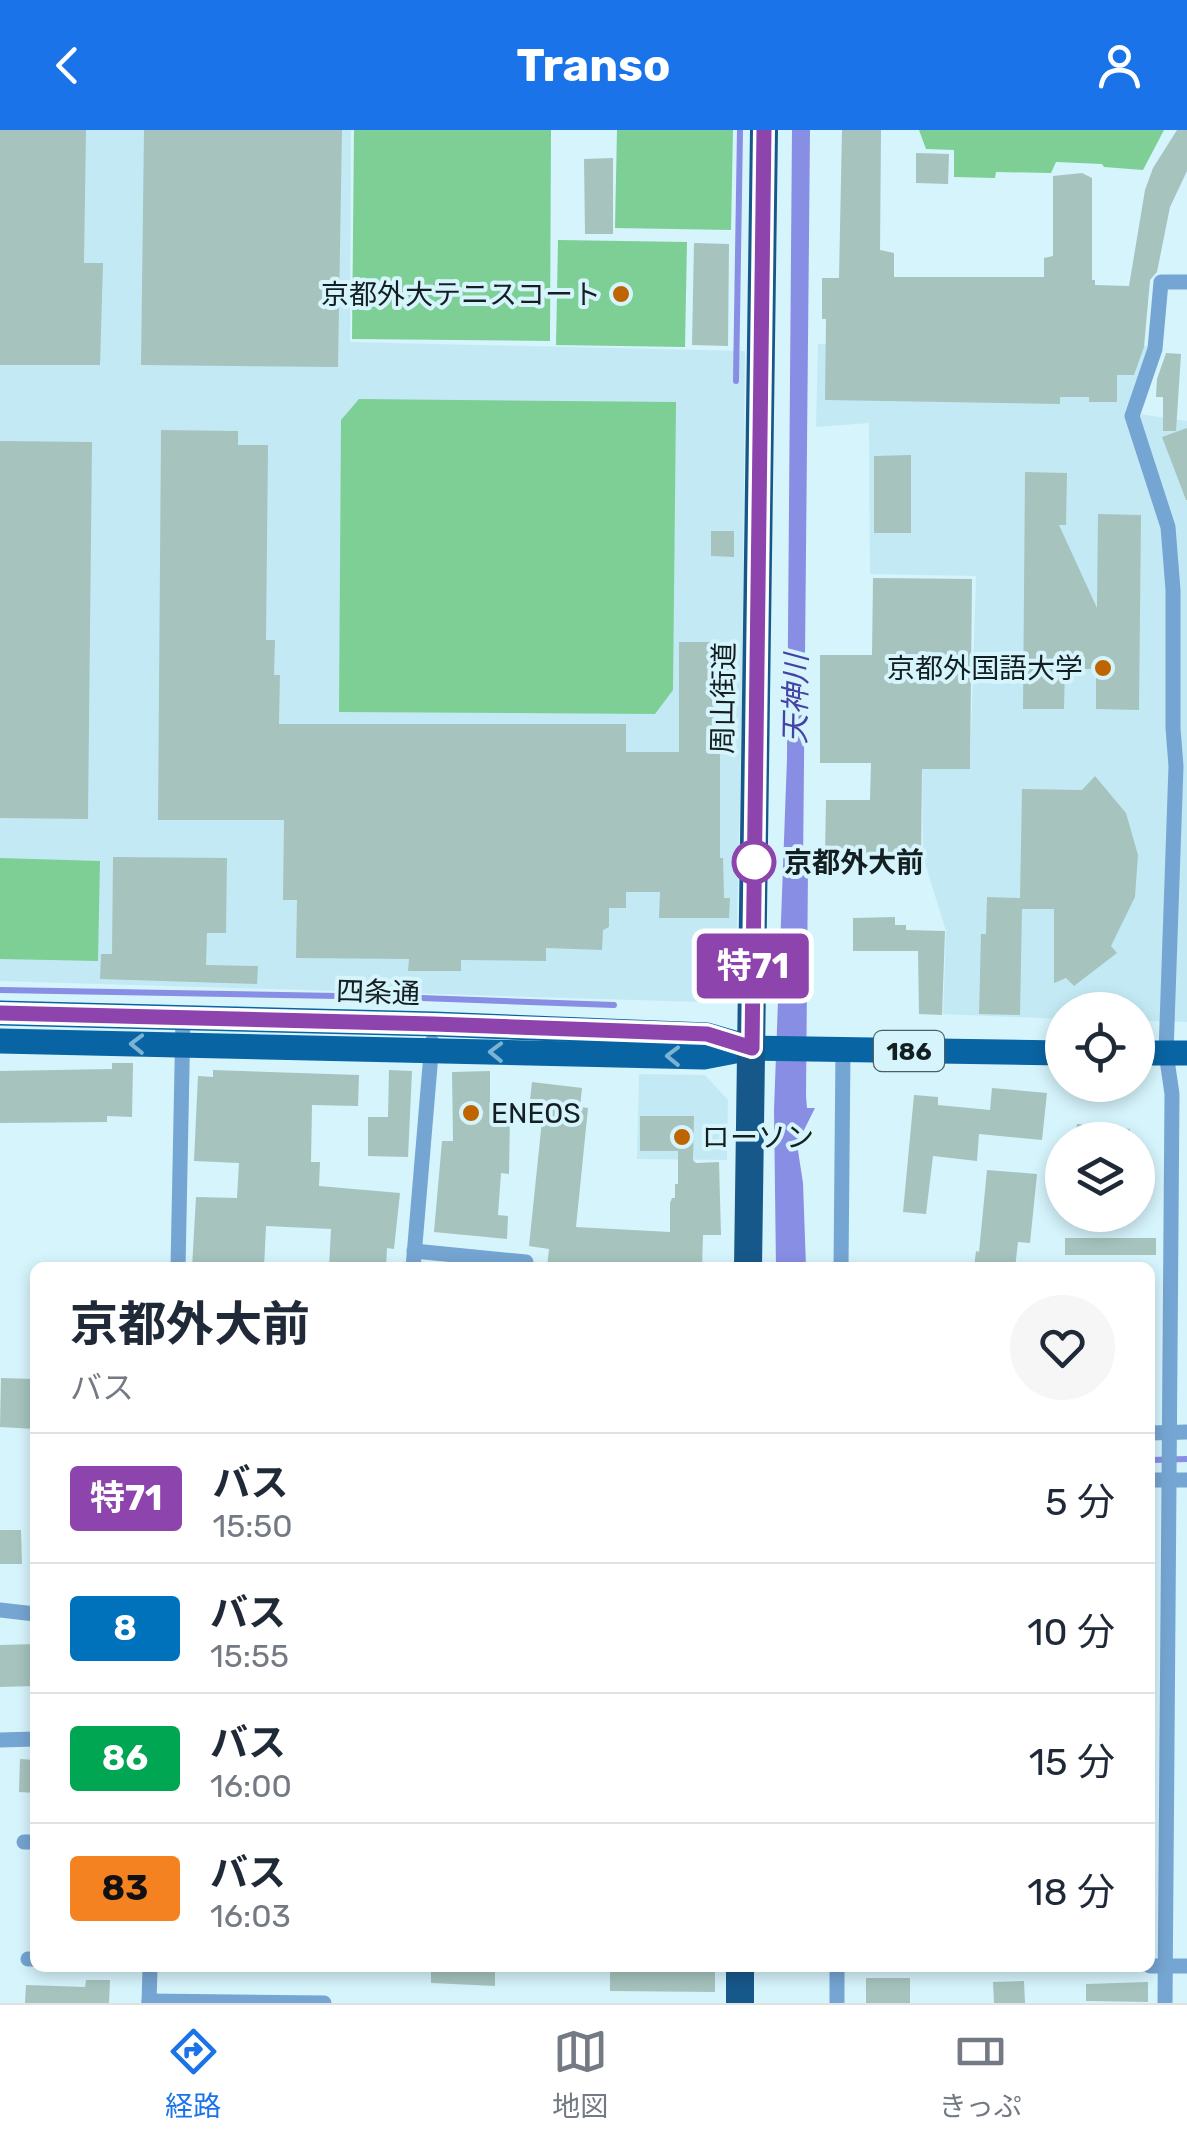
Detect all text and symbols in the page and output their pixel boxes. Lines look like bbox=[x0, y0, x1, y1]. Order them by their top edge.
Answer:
icon: back bbox=[40, 38, 95, 93]
icon: person bbox=[1092, 38, 1147, 93]
text: Transo bbox=[517, 39, 670, 92]
place label: 京都外大テニスコート bbox=[321, 278, 601, 311]
marker: 京都外大テニスコート bbox=[610, 283, 632, 305]
street label: 周山街道 bbox=[706, 642, 741, 754]
water label: 天神川 bbox=[777, 651, 815, 744]
place label: 京都外国語大学 bbox=[887, 652, 1083, 685]
marker: 京都外国語大学 bbox=[1092, 657, 1114, 679]
marker: 京都外大前 bbox=[733, 841, 775, 883]
place label: 京都外大前 bbox=[784, 846, 924, 879]
line badge: 特71 bbox=[696, 934, 810, 998]
text: 特71 bbox=[717, 945, 789, 987]
street label: 四条通 bbox=[335, 975, 421, 1010]
map controls bbox=[1045, 992, 1155, 1232]
button: locate bbox=[1045, 992, 1155, 1102]
road number: 186 bbox=[874, 1031, 944, 1071]
one-way arrow bbox=[128, 1033, 144, 1054]
one-way arrow bbox=[488, 1042, 504, 1063]
one-way arrow bbox=[665, 1045, 680, 1067]
place label: ENEOS bbox=[491, 1097, 581, 1130]
marker: ENEOS bbox=[460, 1102, 482, 1124]
place label: ローソン bbox=[702, 1121, 814, 1154]
button: layers bbox=[1045, 1122, 1155, 1232]
marker: ローソン bbox=[671, 1126, 693, 1148]
button: heart bbox=[1010, 1295, 1115, 1400]
text: 京都外大前 bbox=[70, 1296, 310, 1353]
text: バス bbox=[70, 1369, 134, 1407]
text: バス bbox=[212, 1460, 288, 1506]
text: 特71 bbox=[90, 1477, 162, 1519]
text: 5 分 bbox=[1045, 1479, 1115, 1525]
text: 15:50 bbox=[212, 1507, 293, 1545]
text: バス bbox=[210, 1590, 286, 1636]
text: 8 bbox=[113, 1607, 137, 1649]
text: 10 分 bbox=[1027, 1609, 1115, 1655]
text: 15:55 bbox=[210, 1637, 289, 1675]
text: バス bbox=[210, 1720, 286, 1766]
text: 86 bbox=[102, 1737, 148, 1779]
text: 15 分 bbox=[1029, 1739, 1115, 1785]
text: 16:00 bbox=[210, 1767, 292, 1805]
text: バス bbox=[210, 1850, 286, 1896]
text: 83 bbox=[102, 1867, 148, 1909]
text: 18 分 bbox=[1027, 1869, 1115, 1915]
text: 16:03 bbox=[210, 1897, 291, 1935]
tab: 経路 bbox=[165, 2024, 221, 2124]
tab: 地図 bbox=[552, 2024, 608, 2124]
tab: きっぷ bbox=[939, 2024, 1022, 2124]

